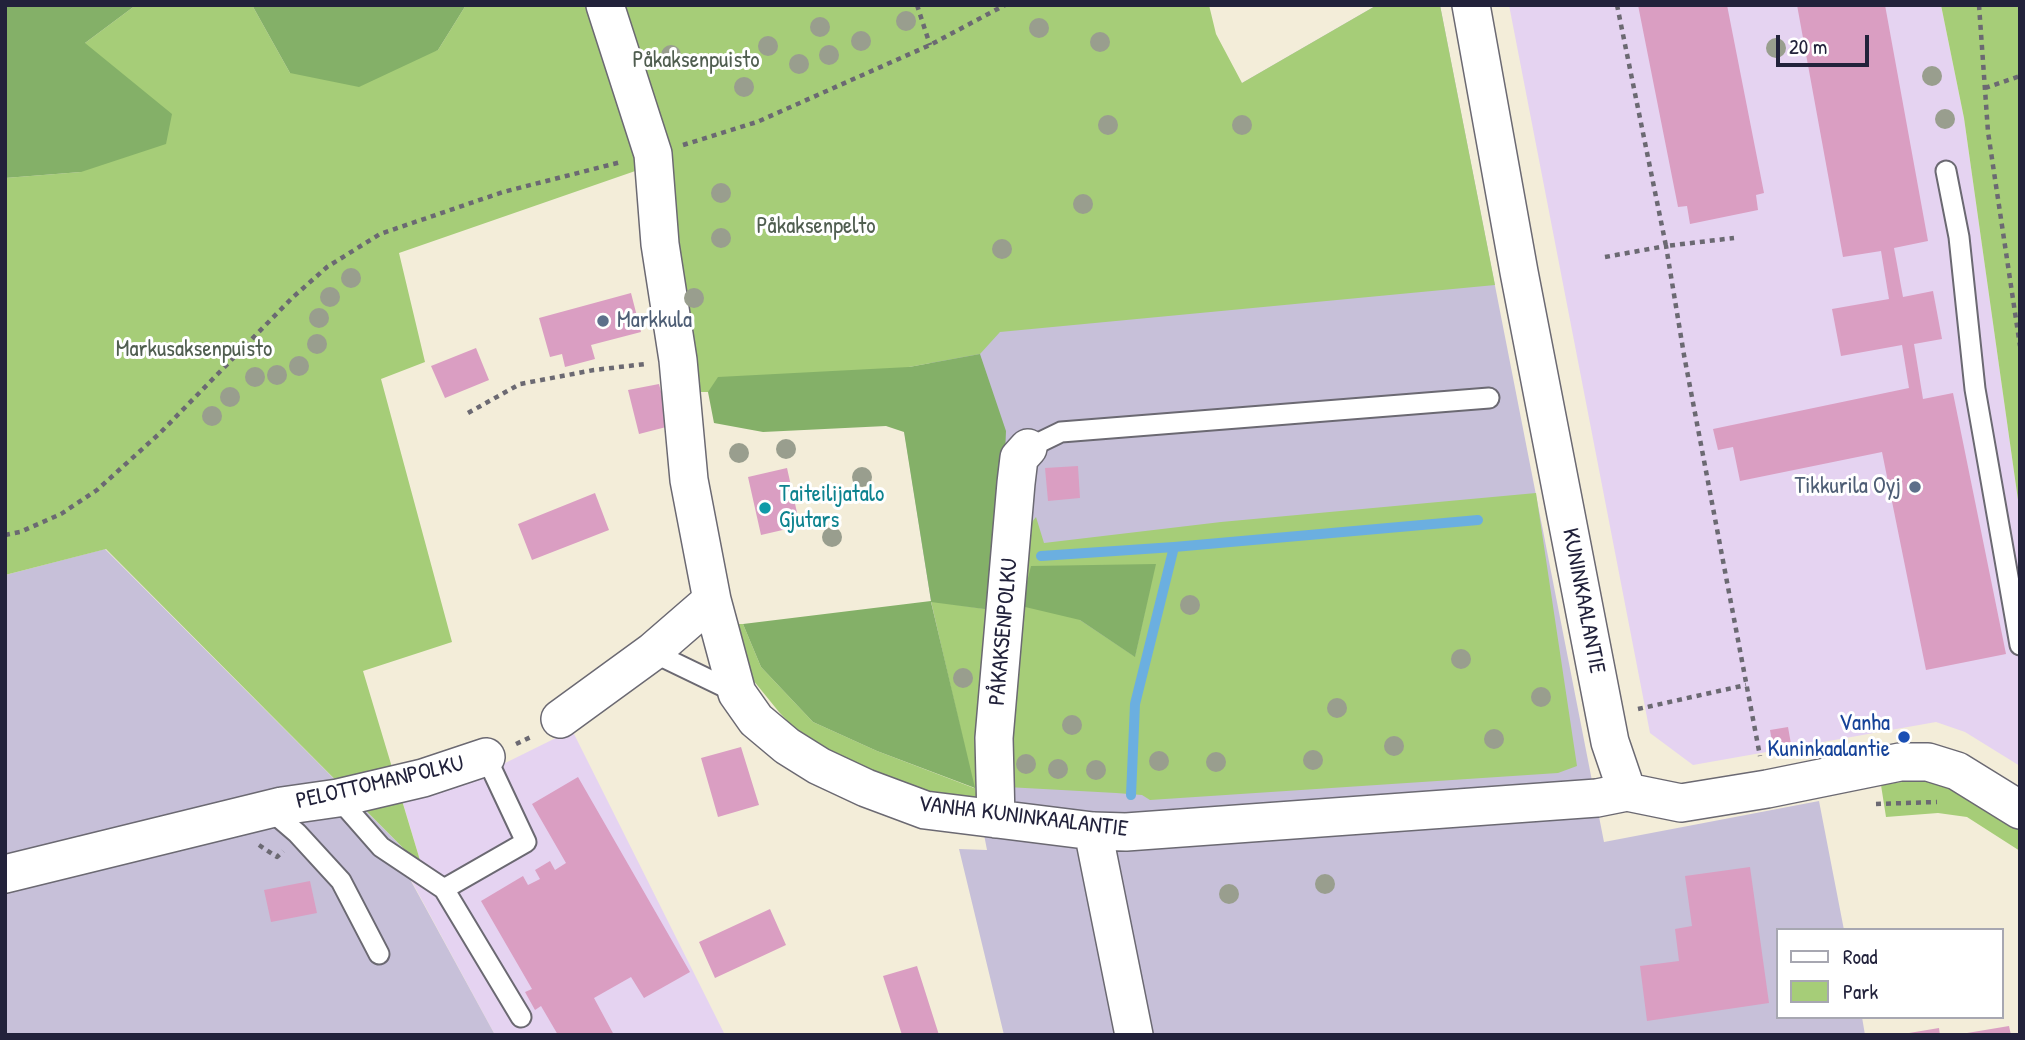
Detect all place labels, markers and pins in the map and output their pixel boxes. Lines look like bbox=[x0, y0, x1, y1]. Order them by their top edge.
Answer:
place label: Markkula bbox=[617, 307, 692, 335]
marker: Markkula bbox=[595, 313, 611, 329]
place label: Tikkurila Oyj bbox=[1794, 473, 1901, 501]
marker: Tikkurila Oyj bbox=[1907, 479, 1923, 495]
place label: Taiteilijatalo Gjutars bbox=[779, 481, 884, 535]
marker: Taiteilijatalo Gjutars bbox=[757, 500, 773, 516]
place label: Vanha Kuninkaalantie bbox=[1768, 710, 1890, 764]
marker: Vanha Kuninkaalantie bbox=[1896, 729, 1912, 745]

